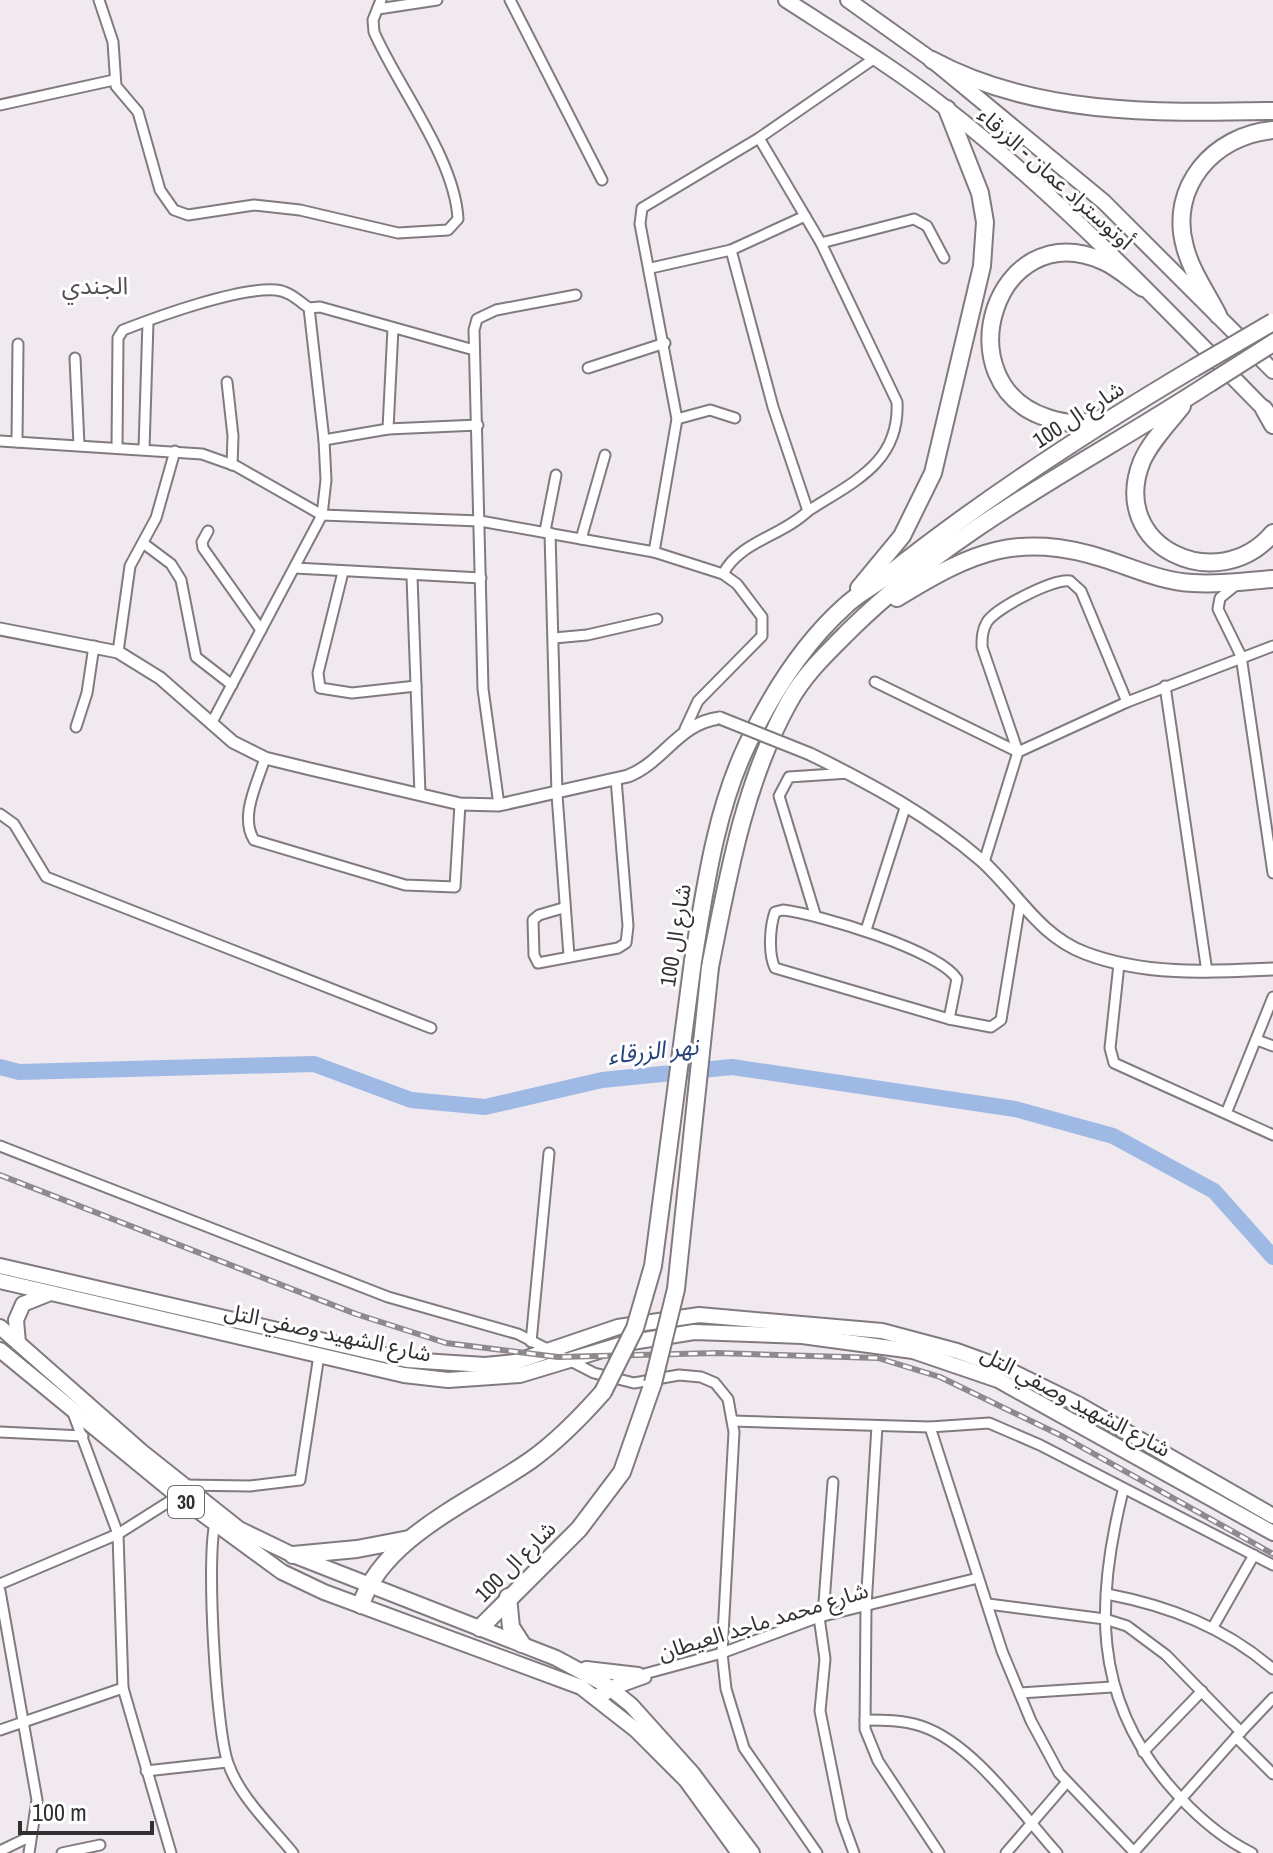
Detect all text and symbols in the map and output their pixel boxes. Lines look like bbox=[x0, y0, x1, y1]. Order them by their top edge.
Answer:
street label: أوتوستراد عمان - الزرقاء bbox=[972, 100, 1140, 256]
district label: الجندي bbox=[62, 269, 128, 305]
street label: شارع ال 100 bbox=[1026, 373, 1131, 456]
street label: شارع ال 100 bbox=[652, 882, 700, 989]
water label: نهر الزرقاء bbox=[606, 1029, 701, 1071]
street label: شارع الشهيد وصفي التل bbox=[221, 1295, 434, 1371]
street label: شارع الشهيد وصفي التل bbox=[975, 1338, 1176, 1466]
road number: 30 bbox=[168, 1486, 204, 1518]
street label: شارع ال 100 bbox=[468, 1514, 564, 1610]
street label: شارع محمد ماجد العيطان bbox=[654, 1575, 872, 1669]
scale bar bbox=[20, 1785, 152, 1835]
text: 100 m bbox=[32, 1796, 87, 1828]

